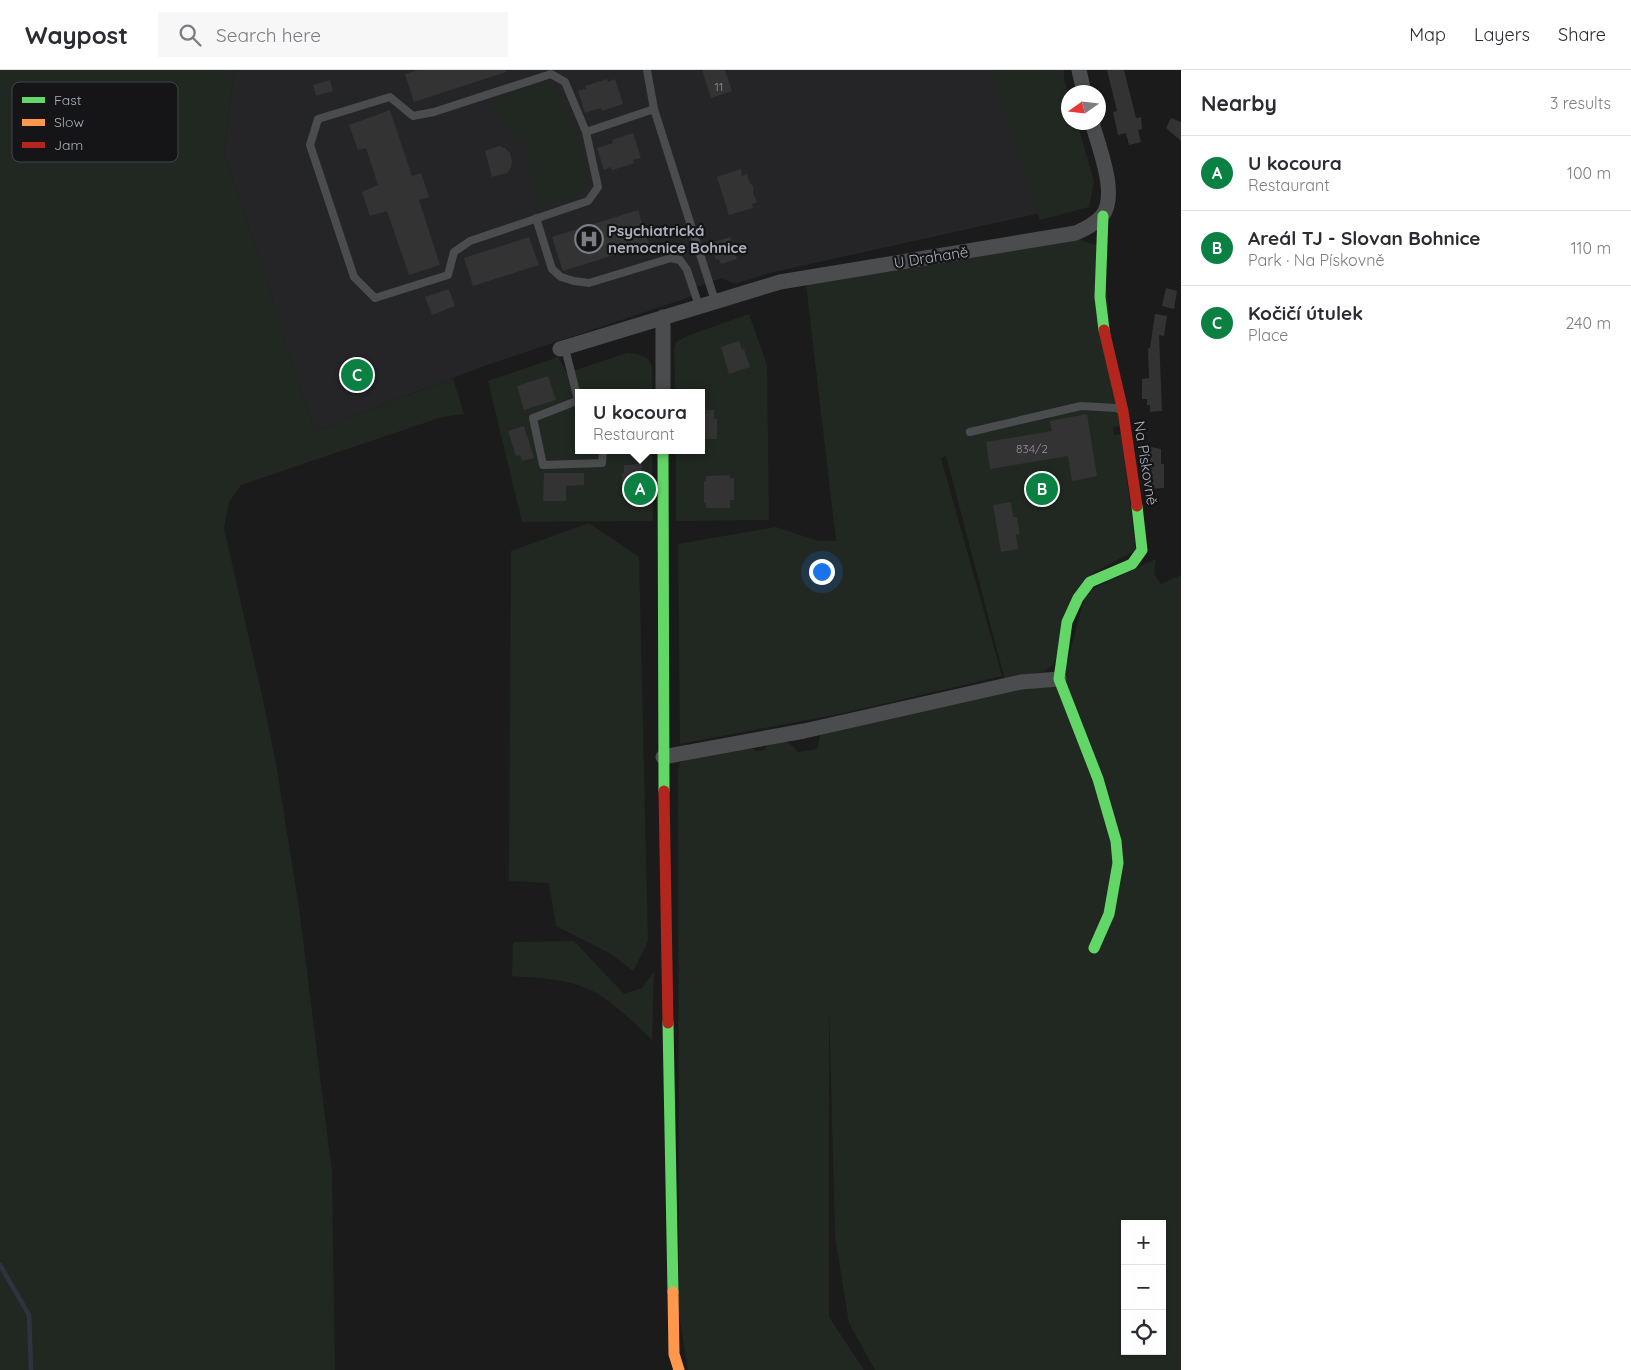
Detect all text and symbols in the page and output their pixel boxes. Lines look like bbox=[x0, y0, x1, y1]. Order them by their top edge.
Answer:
search box bbox=[158, 12, 508, 57]
text: Waypost bbox=[25, 20, 128, 50]
icon: search bbox=[176, 21, 204, 49]
text: Search here bbox=[216, 23, 321, 47]
text: Map bbox=[1409, 23, 1446, 46]
text: Layers bbox=[1474, 23, 1530, 46]
text: Share bbox=[1558, 23, 1606, 46]
house number: 11 bbox=[715, 79, 723, 94]
legend bbox=[12, 82, 178, 162]
north arrow bbox=[1061, 85, 1106, 130]
text: Nearby bbox=[1201, 90, 1277, 116]
text: Fast bbox=[54, 91, 82, 109]
text: 3 results bbox=[1550, 93, 1611, 113]
text: Slow bbox=[54, 113, 84, 131]
text: Jam bbox=[54, 136, 83, 154]
text: U kocoura bbox=[1248, 151, 1342, 175]
text: A bbox=[1212, 163, 1222, 183]
text: 100 m bbox=[1567, 163, 1611, 183]
text: Restaurant bbox=[1248, 175, 1330, 195]
place label: Psychiatrická nemocnice Bohnice bbox=[608, 221, 747, 257]
hospital icon: Psychiatrická nemocnice Bohnice bbox=[574, 224, 604, 254]
text: Areál TJ - Slovan Bohnice bbox=[1248, 226, 1481, 250]
text: B bbox=[1212, 238, 1222, 258]
text: 110 m bbox=[1571, 238, 1611, 258]
street label: U Drahaně bbox=[892, 242, 970, 272]
text: Park · Na Pískovně bbox=[1248, 250, 1384, 270]
text: Kočičí útulek bbox=[1248, 301, 1363, 325]
text: C bbox=[1212, 313, 1222, 333]
text: 240 m bbox=[1565, 313, 1611, 333]
text: Place bbox=[1248, 325, 1288, 345]
pin: C bbox=[341, 356, 373, 394]
popup bbox=[575, 389, 705, 454]
text: U kocoura bbox=[593, 400, 687, 424]
street label: Na Pískovně bbox=[1130, 420, 1162, 506]
text: Restaurant bbox=[593, 424, 675, 444]
house number: 834/2 bbox=[1016, 441, 1048, 456]
pin: A bbox=[624, 470, 656, 508]
pin: B bbox=[1026, 470, 1058, 508]
your location bbox=[809, 559, 835, 585]
map controls bbox=[1121, 1220, 1166, 1355]
button: + bbox=[1121, 1220, 1166, 1265]
button: − bbox=[1121, 1265, 1166, 1310]
button: locate bbox=[1121, 1310, 1166, 1355]

